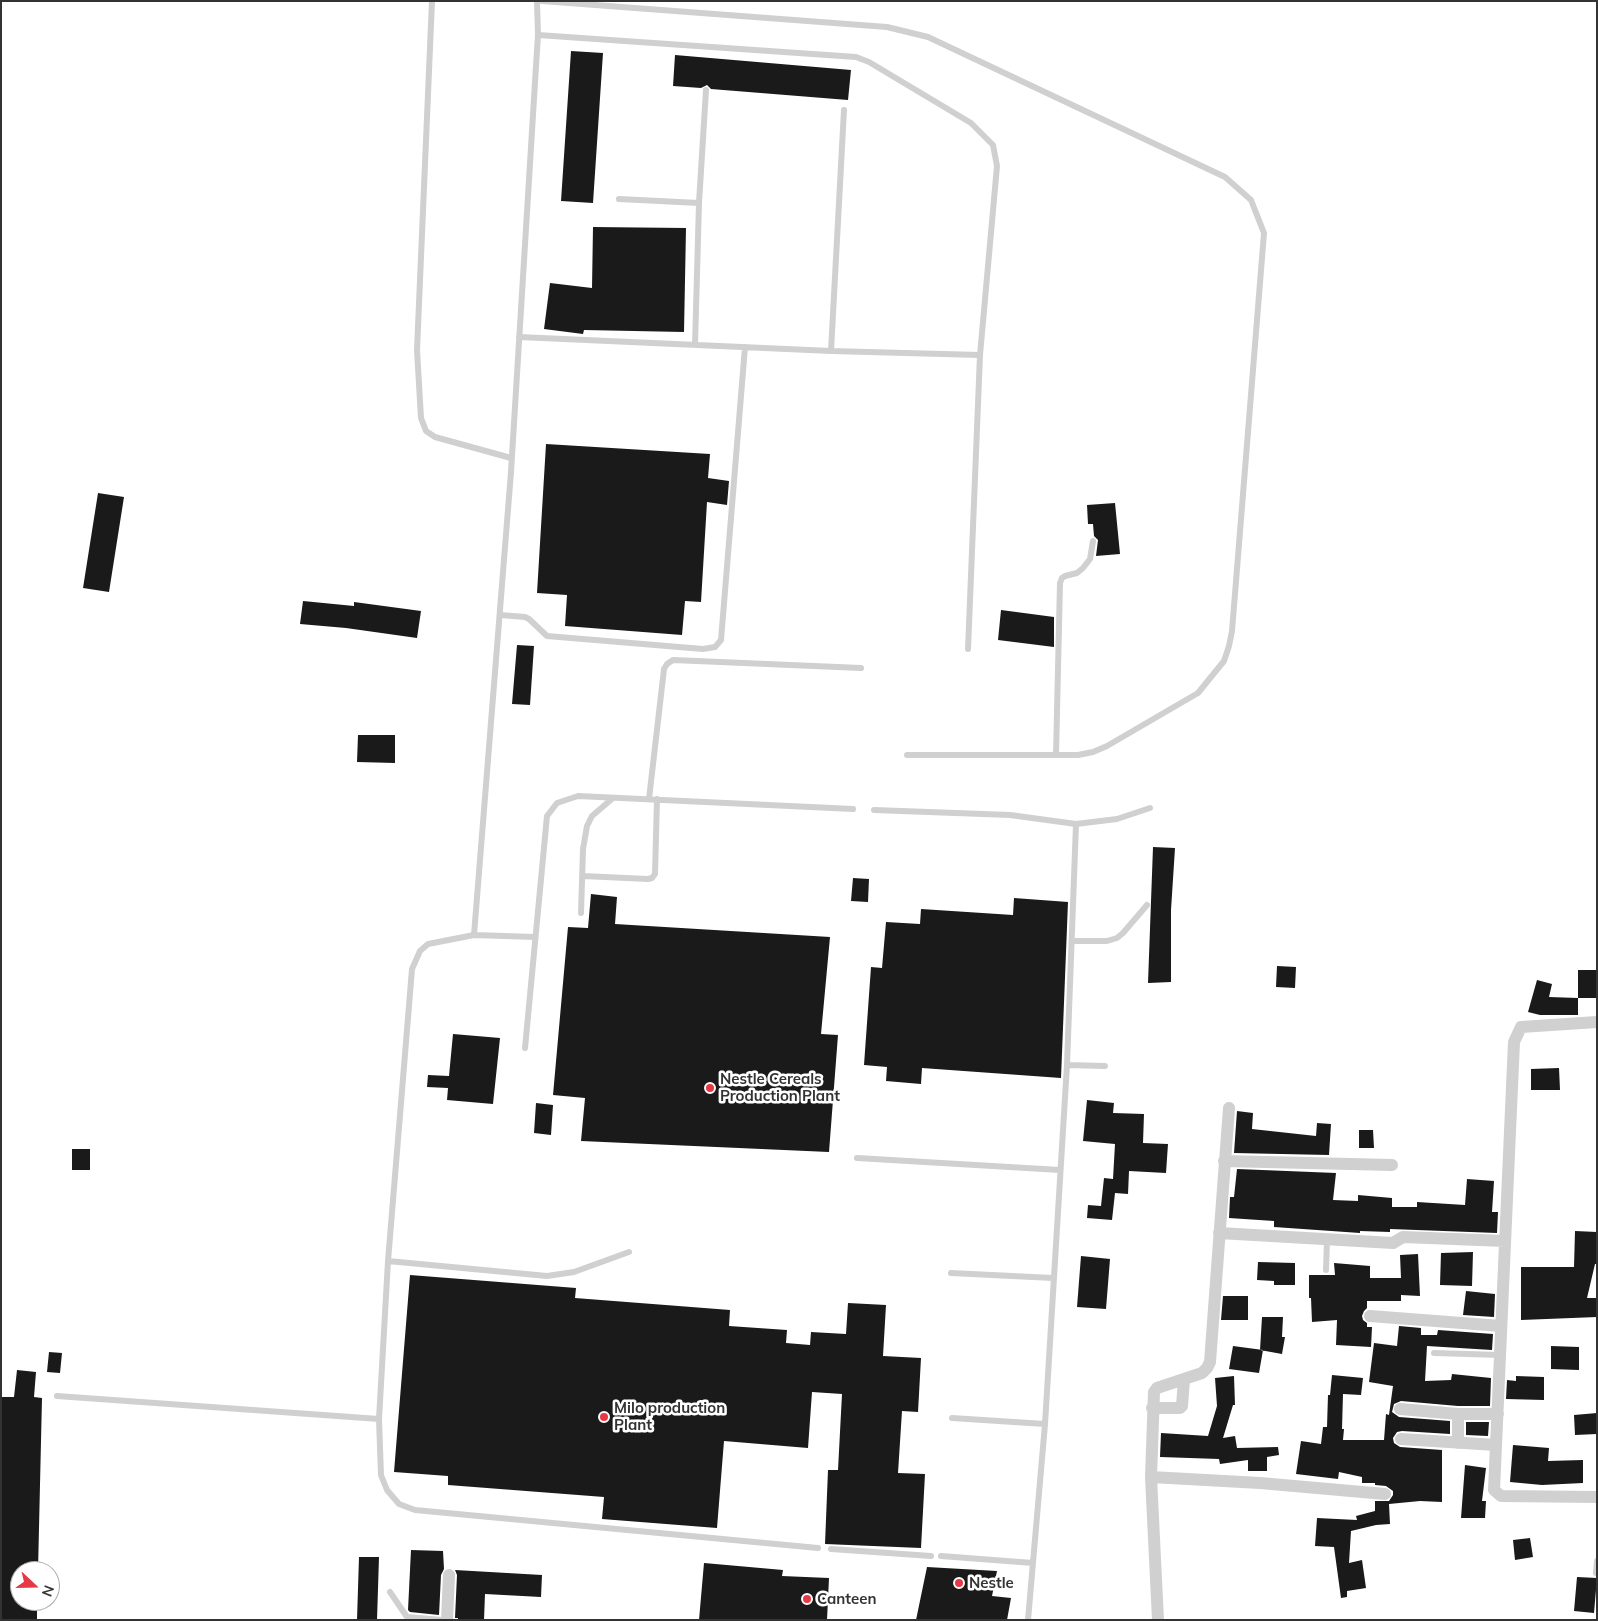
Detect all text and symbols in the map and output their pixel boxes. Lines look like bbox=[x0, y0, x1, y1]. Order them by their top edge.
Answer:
place label: Nestle Cereals Production Plant bbox=[720, 1070, 840, 1105]
marker: Nestle Cereals Production Plant bbox=[704, 1082, 716, 1094]
place label: Milo production Plant bbox=[614, 1399, 725, 1434]
marker: Milo production Plant bbox=[598, 1411, 610, 1423]
north arrow bbox=[10, 1561, 60, 1611]
place label: Nestle bbox=[969, 1574, 1014, 1592]
marker: Nestle bbox=[953, 1577, 965, 1589]
text: N bbox=[38, 1583, 58, 1599]
place label: Canteen bbox=[817, 1590, 876, 1608]
marker: Canteen bbox=[801, 1593, 813, 1605]

